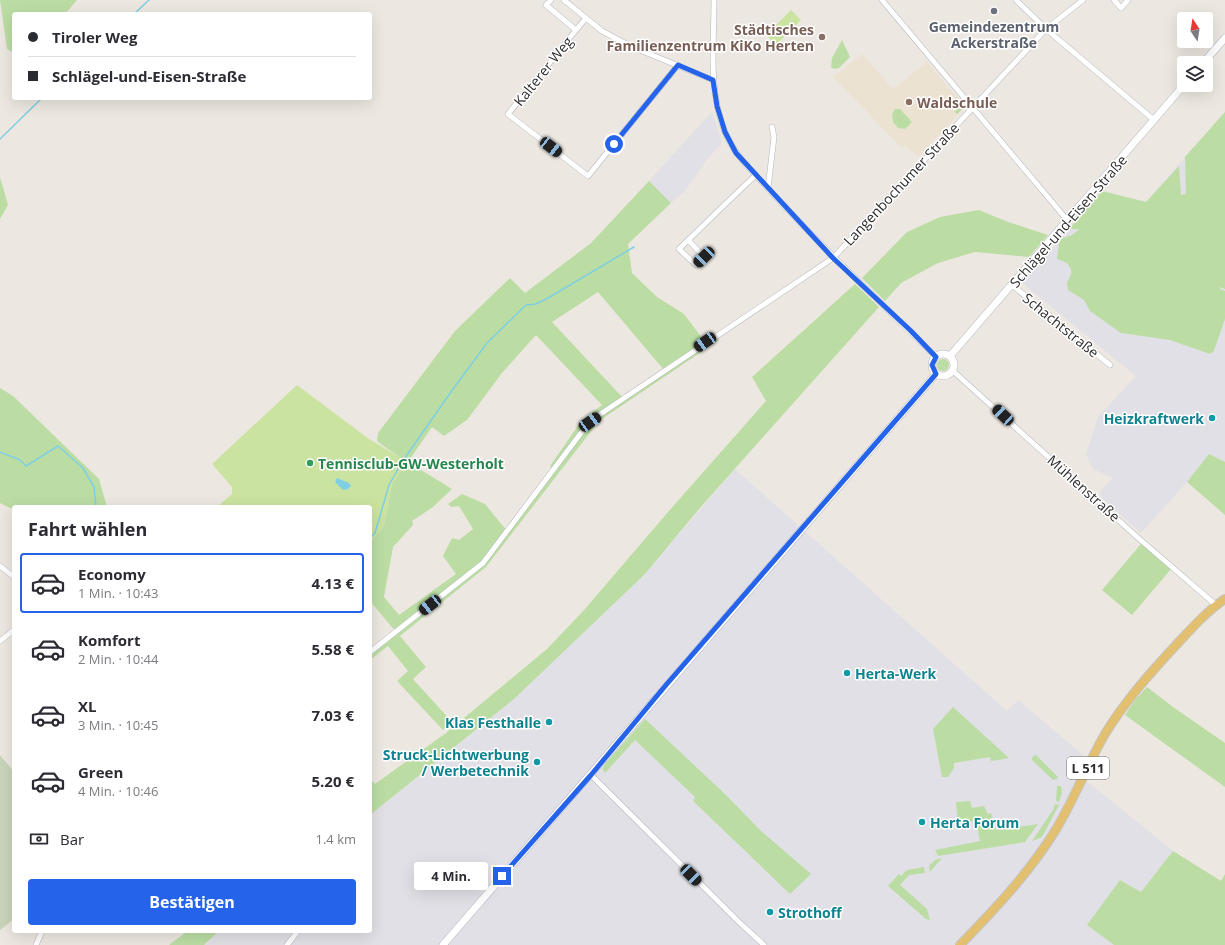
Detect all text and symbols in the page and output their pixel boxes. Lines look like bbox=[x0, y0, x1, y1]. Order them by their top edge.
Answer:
marker: Gemeindezentrum Ackerstraße bbox=[989, 6, 999, 16]
north arrow bbox=[1177, 12, 1213, 48]
map controls bbox=[1177, 12, 1213, 92]
place label: Gemeindezentrum Ackerstraße bbox=[929, 17, 1059, 52]
place label: Städtisches Familienzentrum KiKo Herten bbox=[606, 20, 814, 55]
text: Tiroler Weg bbox=[52, 27, 137, 47]
street label: Kalterer Weg bbox=[509, 32, 577, 110]
marker: Städtisches Familienzentrum KiKo Herten bbox=[817, 32, 827, 42]
button: layers bbox=[1177, 56, 1213, 92]
text: Schlägel-und-Eisen-Straße bbox=[52, 66, 246, 86]
place label: Waldschule bbox=[917, 93, 997, 112]
marker: Waldschule bbox=[904, 97, 914, 107]
street label: Langenbochumer Straße bbox=[839, 118, 963, 250]
car bbox=[538, 135, 564, 159]
route start bbox=[605, 135, 623, 153]
street label: Schlägel-und-Eisen-Straße bbox=[1005, 151, 1131, 291]
car bbox=[691, 244, 717, 270]
street label: Schachtstraße bbox=[1019, 288, 1103, 362]
car bbox=[692, 330, 718, 354]
car bbox=[990, 402, 1016, 428]
place label: Heizkraftwerk bbox=[1104, 409, 1204, 428]
car bbox=[577, 410, 603, 434]
marker: Heizkraftwerk bbox=[1207, 413, 1217, 423]
street label: Mühlenstraße bbox=[1044, 450, 1124, 526]
place label: Tennisclub-GW-Westerholt bbox=[318, 454, 504, 473]
marker: Tennisclub-GW-Westerholt bbox=[305, 458, 315, 468]
text: Fahrt wählen bbox=[28, 517, 147, 541]
text: Economy bbox=[78, 564, 146, 584]
icon: car bbox=[30, 565, 66, 601]
text: 4.13 € bbox=[312, 573, 354, 593]
text: 1 Min. · 10:43 bbox=[78, 584, 159, 602]
car bbox=[417, 593, 443, 617]
text: Komfort bbox=[78, 630, 140, 650]
icon: car bbox=[30, 631, 66, 667]
text: 5.58 € bbox=[312, 639, 354, 659]
text: 2 Min. · 10:44 bbox=[78, 650, 159, 668]
place label: Herta-Werk bbox=[855, 664, 937, 683]
marker: Herta-Werk bbox=[842, 668, 852, 678]
text: XL bbox=[78, 696, 96, 716]
icon: car bbox=[30, 697, 66, 733]
text: 7.03 € bbox=[312, 705, 354, 725]
place label: Klas Festhalle bbox=[445, 713, 541, 732]
text: 3 Min. · 10:45 bbox=[78, 716, 159, 734]
marker: Klas Festhalle bbox=[544, 717, 554, 727]
place label: Struck-Lichtwerbung / Werbetechnik bbox=[383, 745, 529, 780]
marker: Struck-Lichtwerbung / Werbetechnik bbox=[532, 757, 542, 767]
road number: L 511 bbox=[1067, 757, 1109, 779]
text: Green bbox=[78, 762, 123, 782]
icon: car bbox=[30, 763, 66, 799]
text: 5.20 € bbox=[312, 771, 354, 791]
text: 4 Min. · 10:46 bbox=[78, 782, 159, 800]
place label: Herta Forum bbox=[930, 813, 1019, 832]
marker: Herta Forum bbox=[917, 817, 927, 827]
icon: cash bbox=[28, 828, 50, 850]
text: Bar bbox=[60, 829, 84, 849]
text: 1.4 km bbox=[315, 830, 356, 848]
callout: 4 Min. bbox=[414, 862, 488, 890]
car bbox=[678, 862, 704, 888]
text: 4 Min. bbox=[431, 867, 471, 885]
route end bbox=[493, 867, 511, 885]
button: Bestätigen bbox=[28, 879, 356, 925]
place label: Strothoff bbox=[778, 903, 843, 922]
marker: Strothoff bbox=[765, 907, 775, 917]

